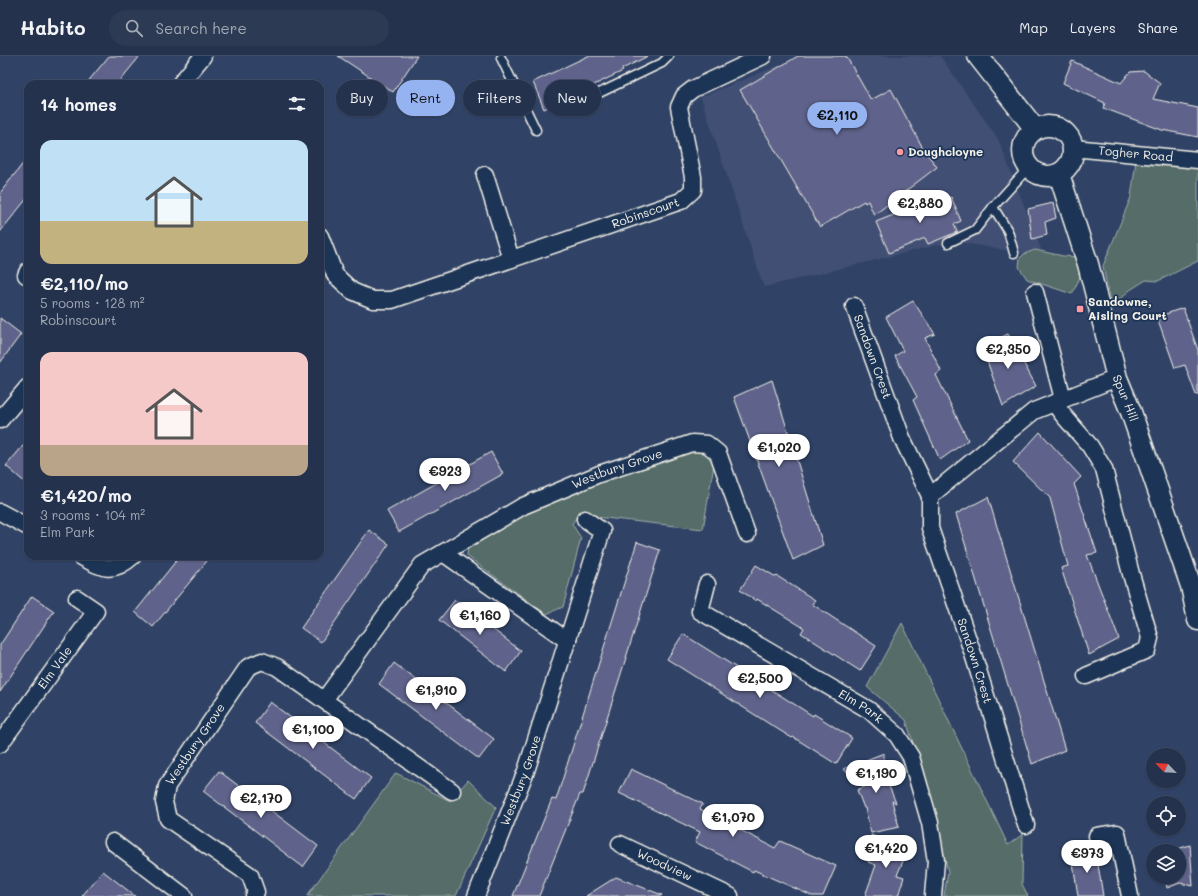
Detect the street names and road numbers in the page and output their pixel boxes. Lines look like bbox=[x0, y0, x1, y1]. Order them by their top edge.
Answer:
street label: Togher Road bbox=[1098, 141, 1174, 165]
street label: Robinscourt bbox=[609, 193, 681, 231]
street label: Sandown Crest bbox=[851, 312, 896, 401]
street label: Spur Hill bbox=[1110, 372, 1143, 423]
street label: Westbury Grove bbox=[569, 444, 664, 492]
street label: Sandown Crest bbox=[954, 616, 997, 705]
street label: Elm Vale bbox=[33, 643, 75, 692]
street label: Elm Park bbox=[836, 685, 887, 726]
street label: Westbury Grove bbox=[161, 700, 228, 788]
street label: Westbury Grove bbox=[496, 733, 544, 828]
street label: Woodview bbox=[635, 844, 695, 884]

